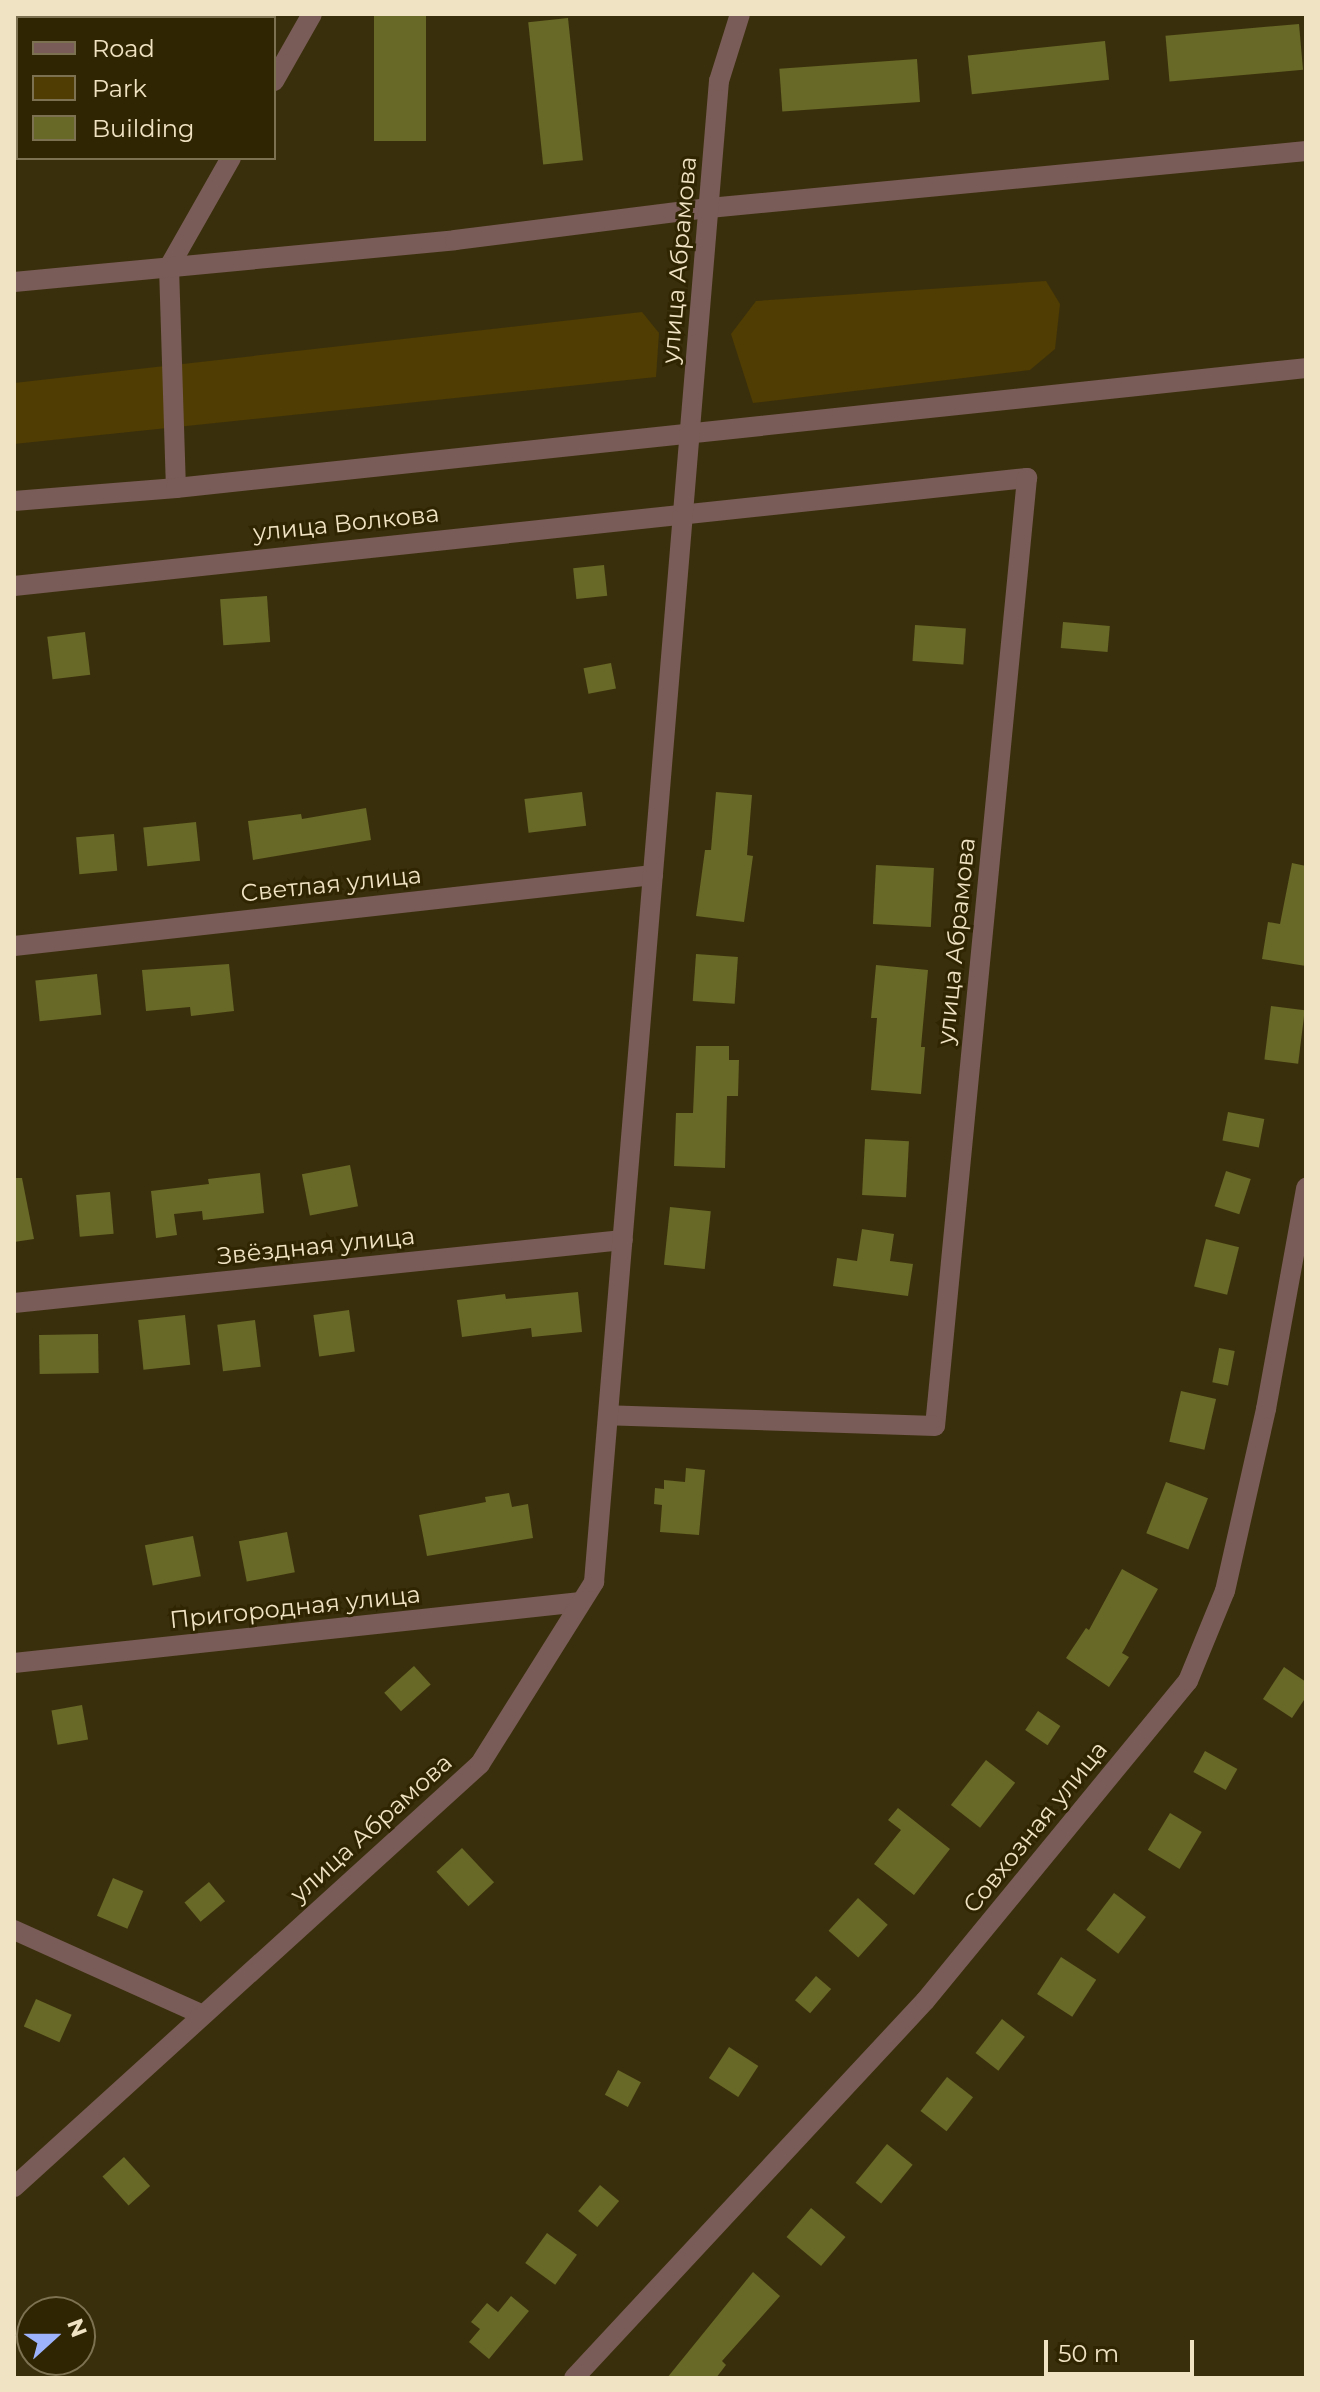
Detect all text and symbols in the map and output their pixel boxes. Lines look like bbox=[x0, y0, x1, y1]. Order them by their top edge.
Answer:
legend bbox=[16, 16, 276, 160]
text: Road bbox=[92, 34, 155, 63]
text: Park bbox=[92, 74, 147, 103]
text: Building bbox=[92, 114, 195, 143]
street label: улица Абрамова bbox=[656, 155, 702, 365]
street label: улица Волкова bbox=[252, 499, 440, 547]
street label: улица Абрамова bbox=[931, 836, 981, 1046]
street label: Светлая улица bbox=[239, 860, 423, 908]
street label: Звёздная улица bbox=[216, 1221, 416, 1271]
street label: Пригородная улица bbox=[168, 1580, 422, 1634]
street label: Совхозная улица bbox=[957, 1735, 1113, 1919]
street label: улица Абрамова bbox=[284, 1748, 458, 1908]
north arrow bbox=[16, 2296, 96, 2376]
text: N bbox=[61, 2315, 93, 2341]
scale bar bbox=[1048, 2324, 1198, 2374]
text: 50 m bbox=[1058, 2339, 1119, 2368]

